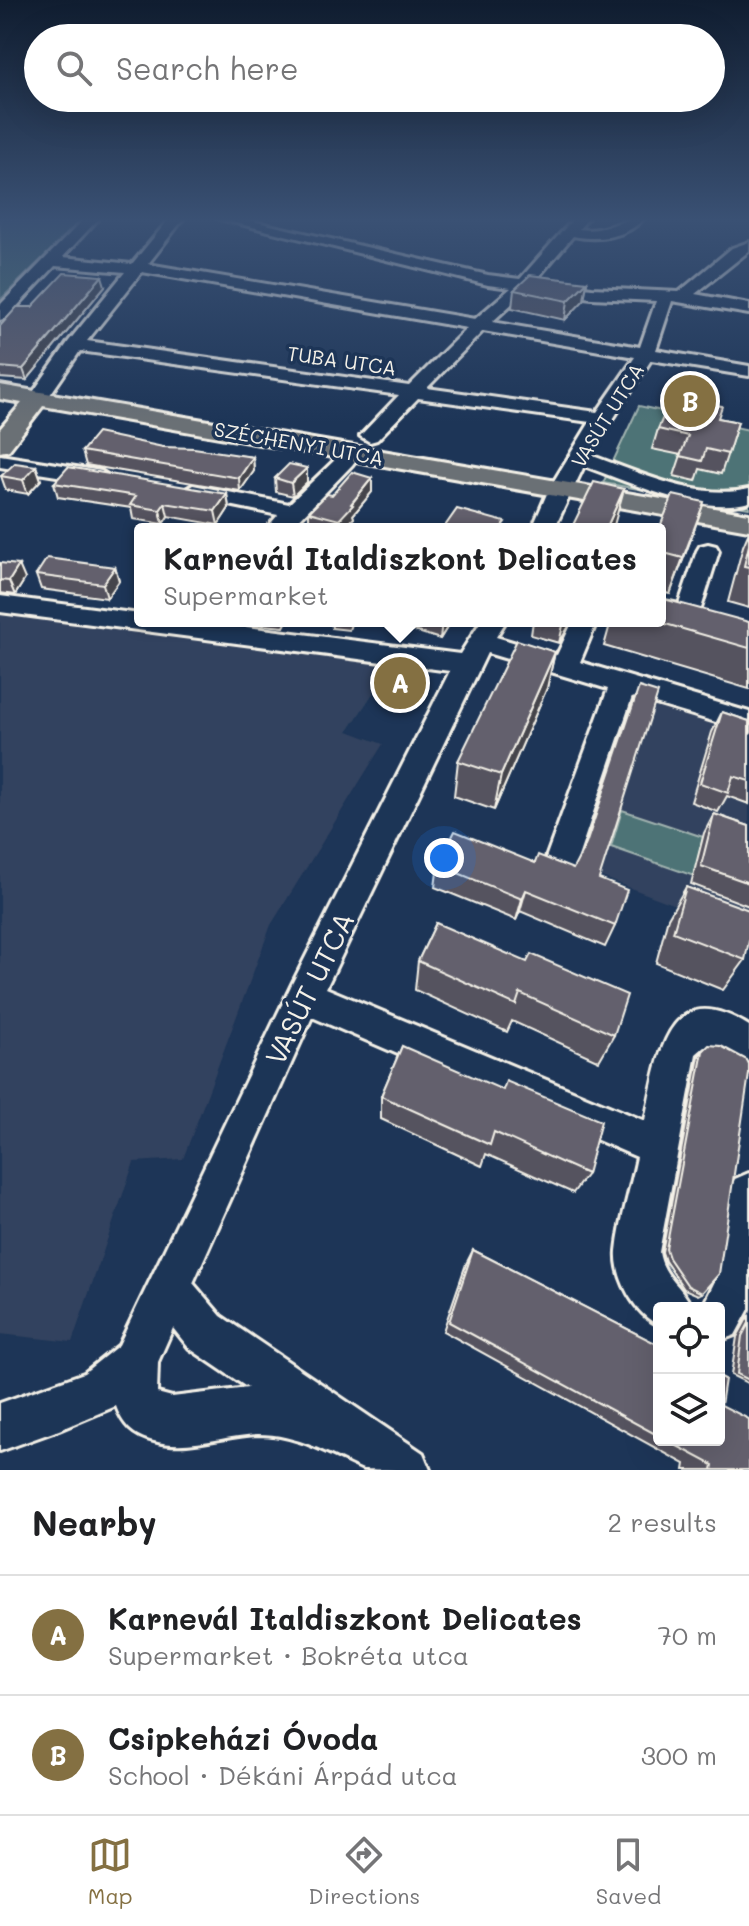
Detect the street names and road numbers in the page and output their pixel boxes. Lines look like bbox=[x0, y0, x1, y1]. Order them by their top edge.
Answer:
street label: TUBA UTCA bbox=[286, 339, 398, 381]
street label: VASÚT UTCA bbox=[565, 358, 649, 472]
street label: SZÉCHENYI UTCA bbox=[212, 415, 386, 471]
street label: VASÚT UTCA bbox=[256, 906, 362, 1070]

